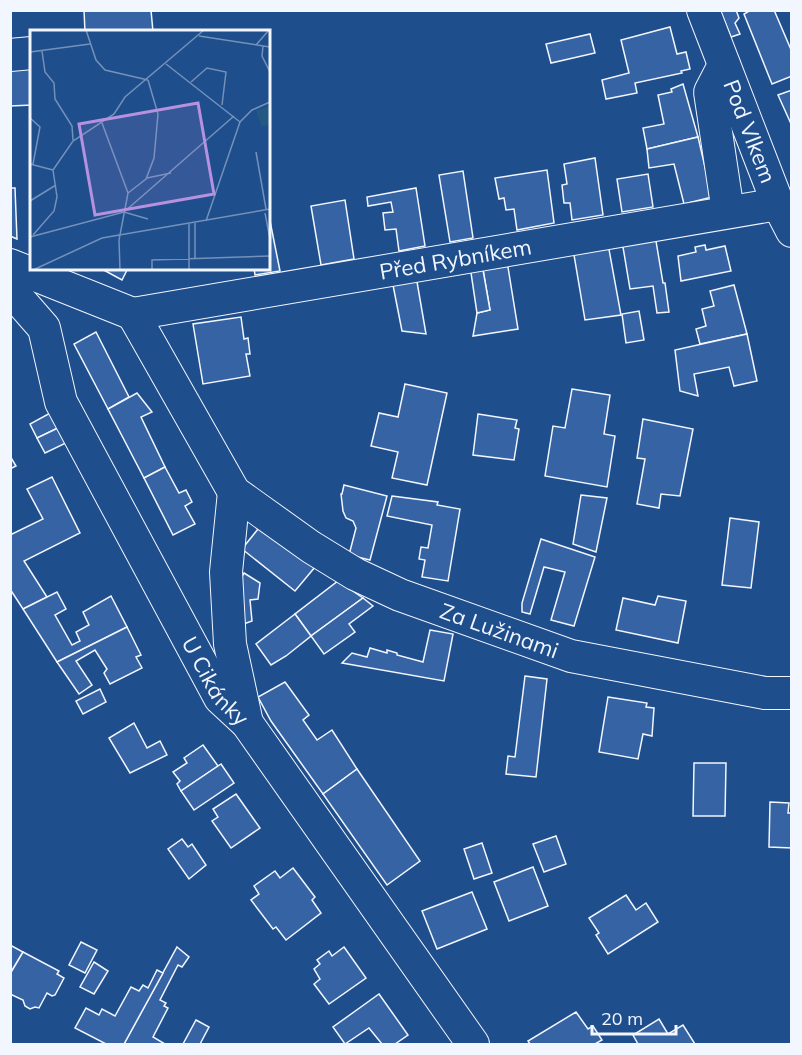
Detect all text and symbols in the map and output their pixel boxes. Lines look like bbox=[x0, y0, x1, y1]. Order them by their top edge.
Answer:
inset map bbox=[30, 30, 270, 270]
street label: Pod Vlkem bbox=[717, 76, 782, 187]
street label: Před Rybníkem bbox=[377, 232, 533, 286]
street label: Za Lužinami bbox=[436, 596, 562, 664]
street label: U Cikánky bbox=[176, 632, 255, 732]
scale bar bbox=[592, 998, 676, 1036]
text: 20 m bbox=[601, 1007, 643, 1030]

